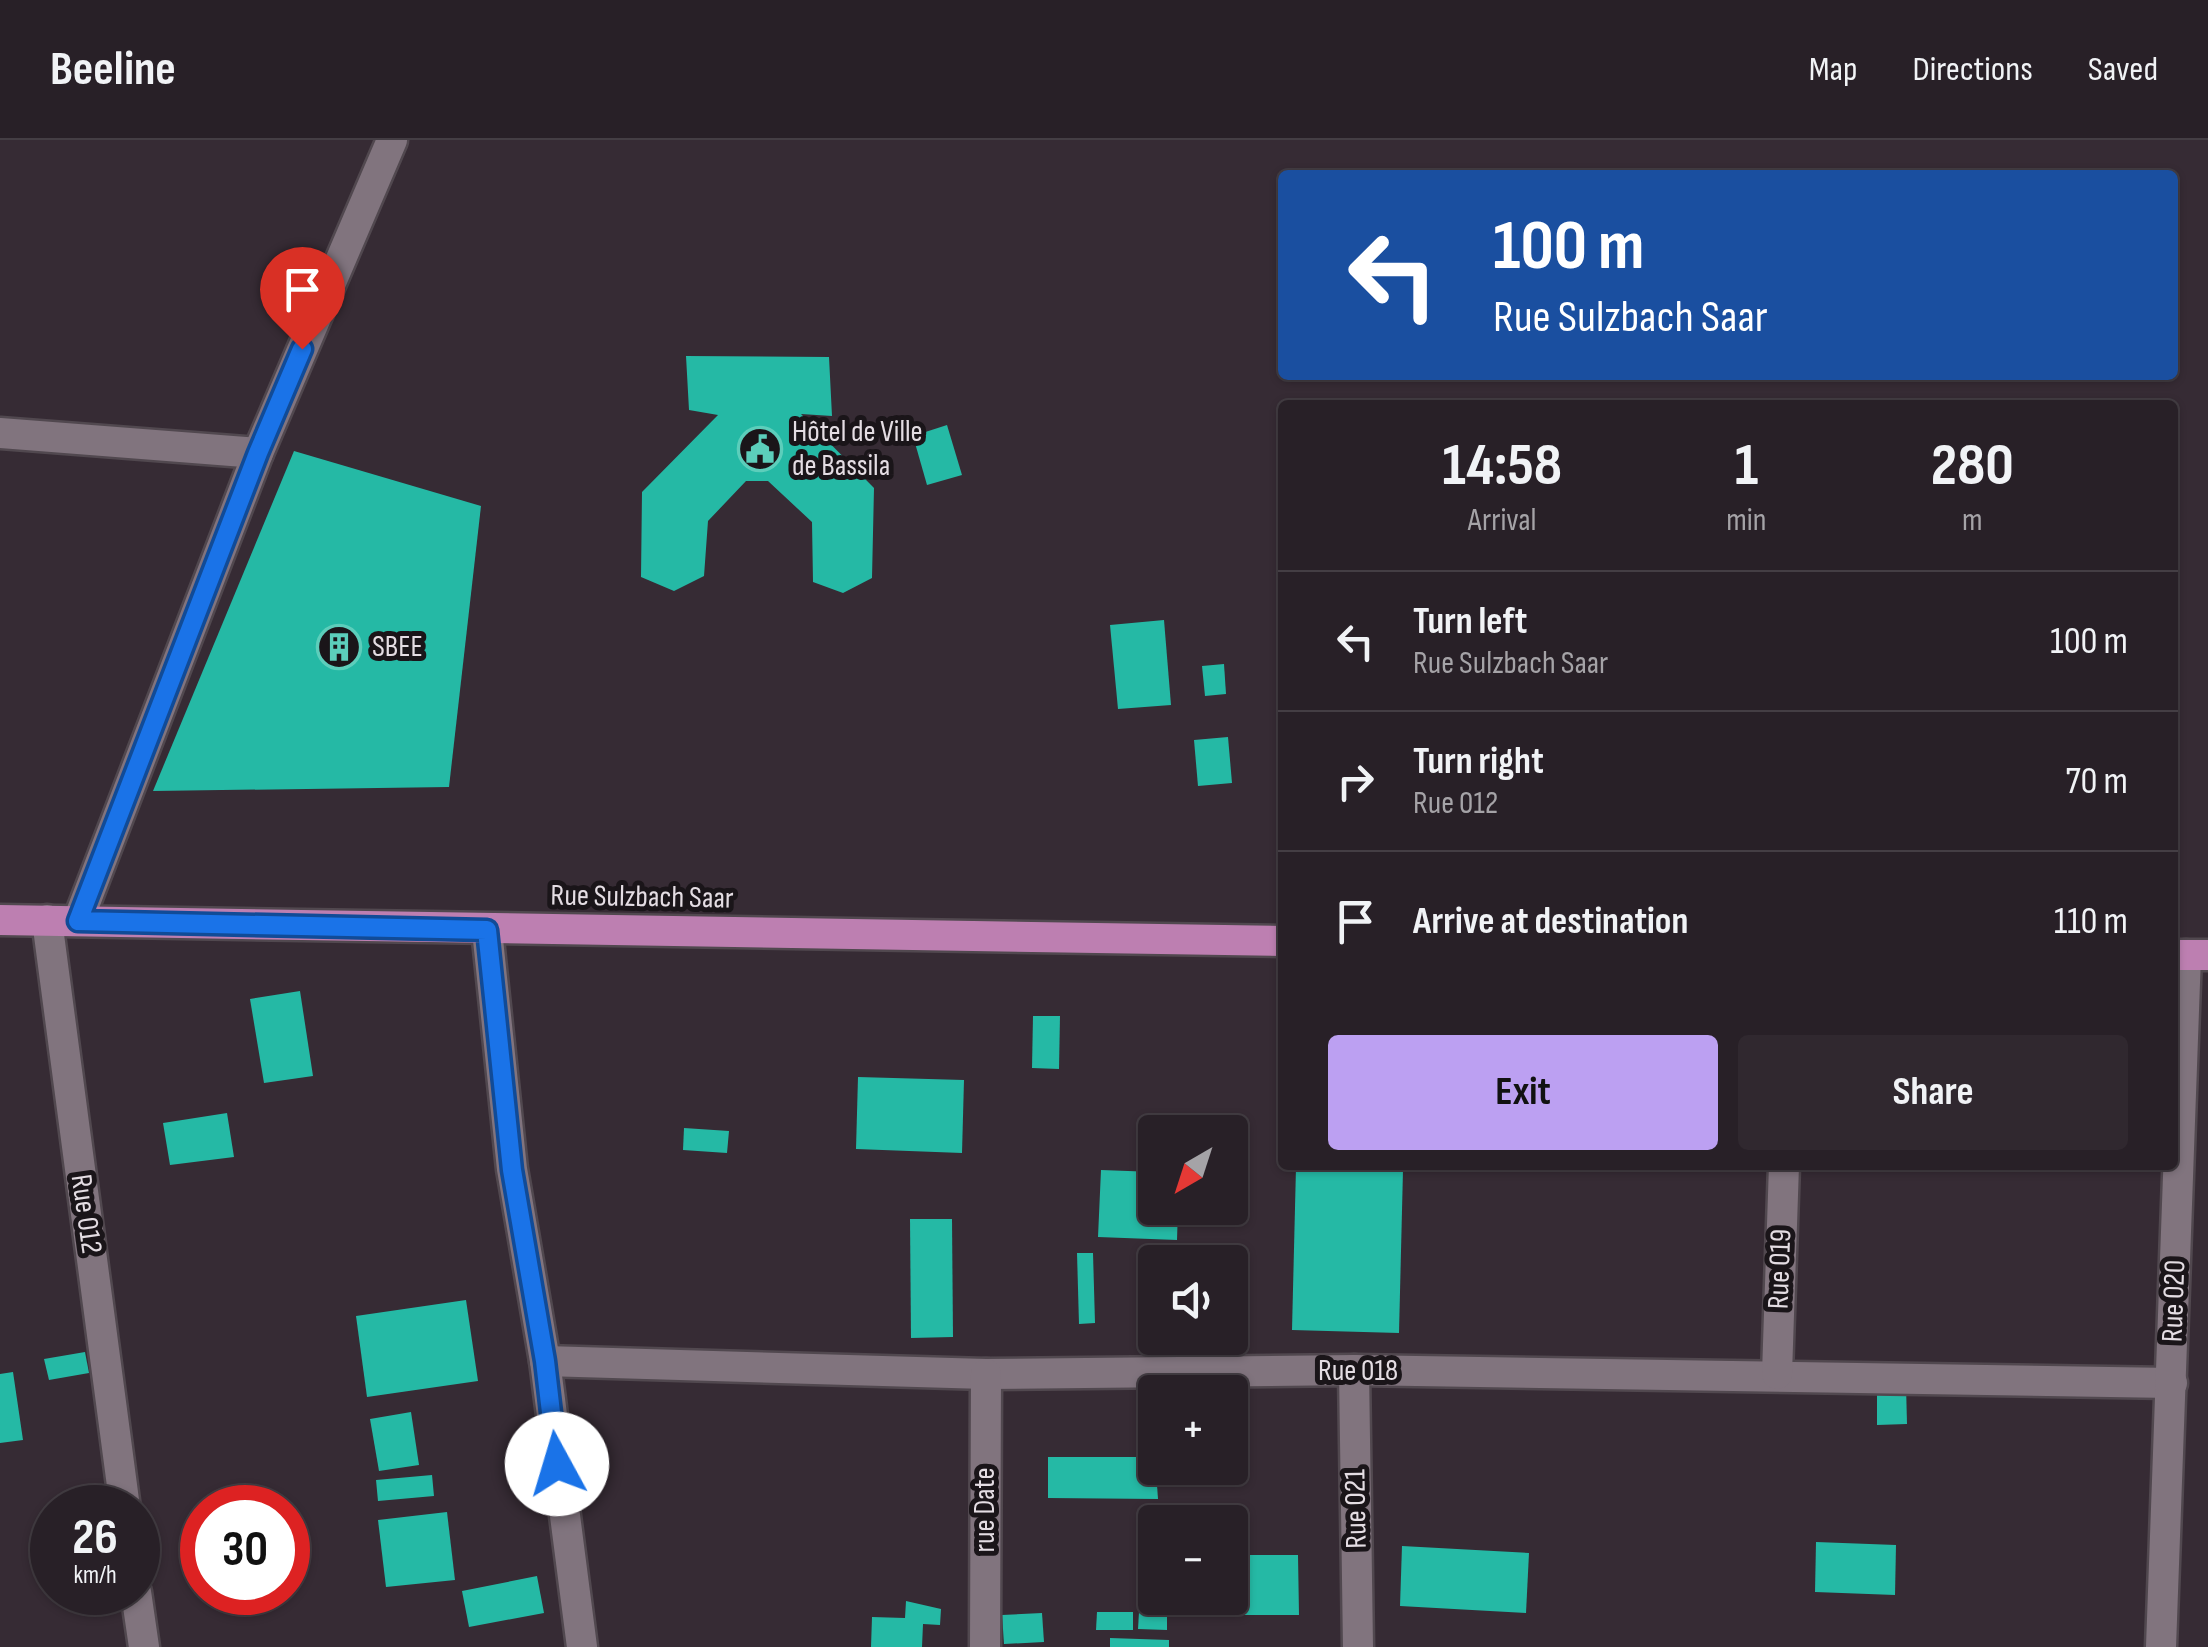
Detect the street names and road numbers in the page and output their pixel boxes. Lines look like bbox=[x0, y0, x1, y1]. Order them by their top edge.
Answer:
street label: Rue Sulzbach Saar bbox=[550, 877, 734, 917]
street label: Rue 012 bbox=[63, 1172, 109, 1256]
street label: Rue 019 bbox=[1761, 1228, 1799, 1310]
street label: Rue 020 bbox=[2155, 1259, 2193, 1343]
street label: Rue 018 bbox=[1318, 1353, 1398, 1389]
street label: rue Date bbox=[967, 1467, 1003, 1553]
street label: Rue 021 bbox=[1337, 1468, 1375, 1549]

